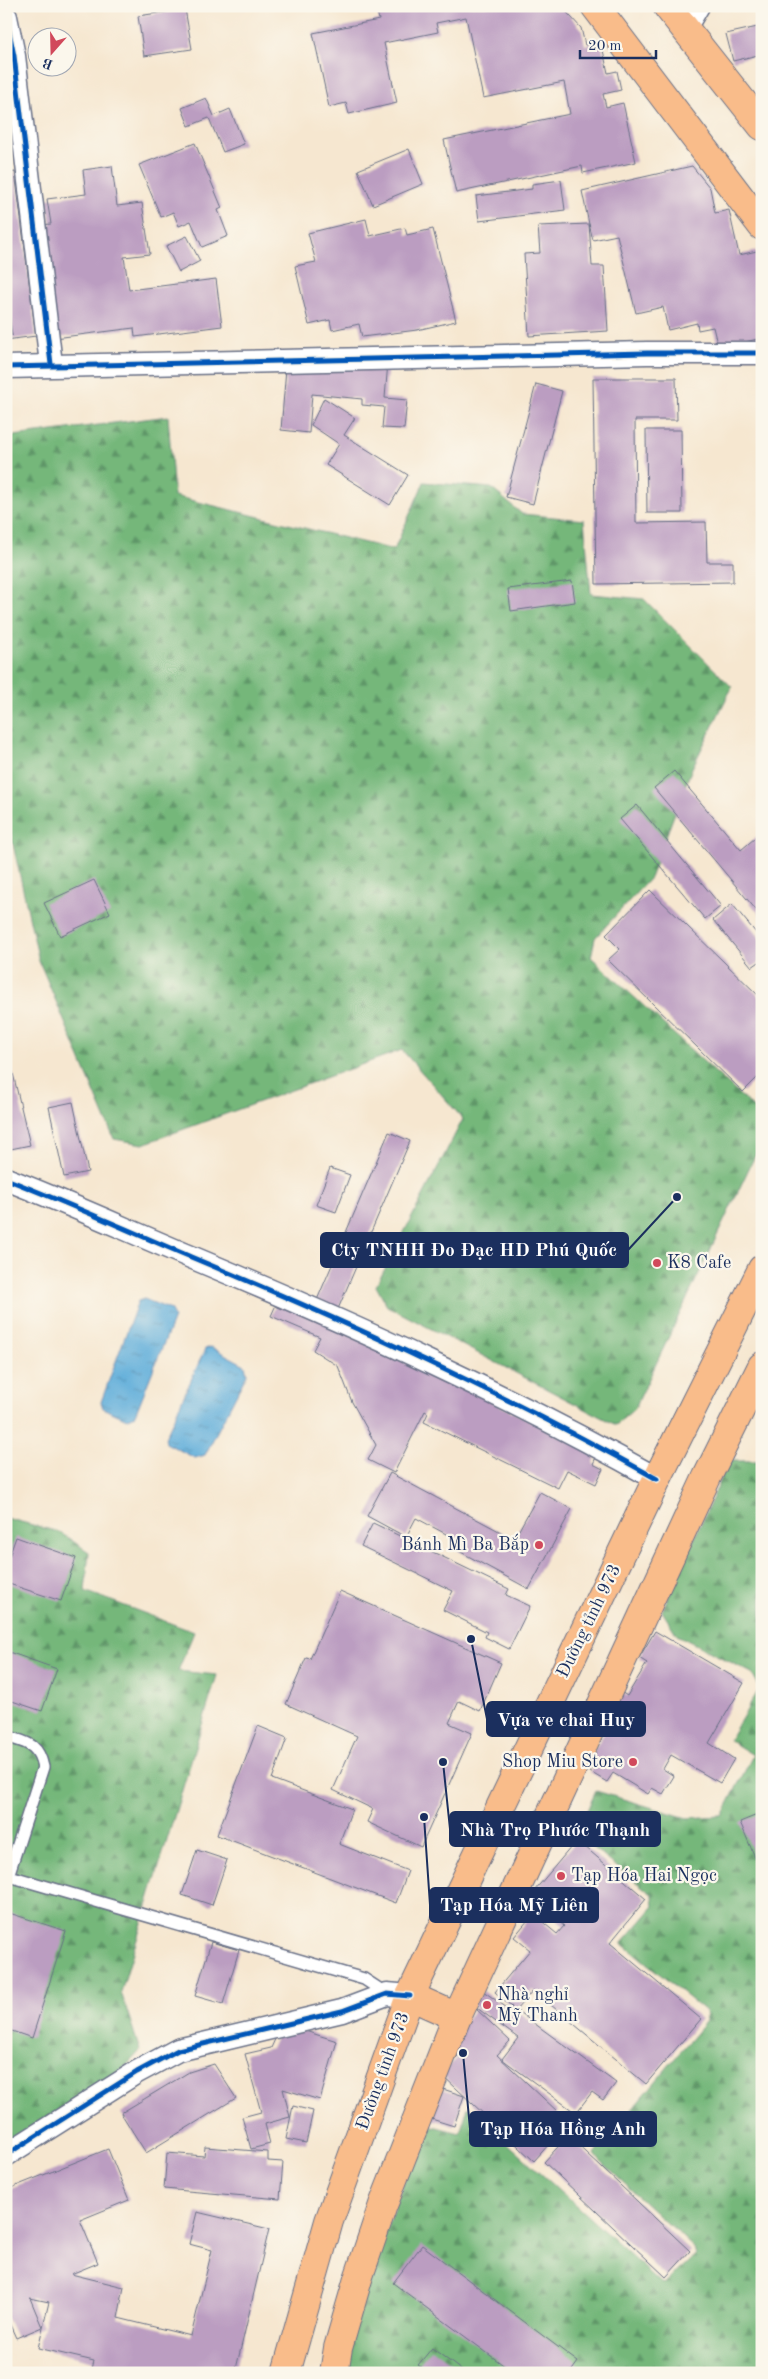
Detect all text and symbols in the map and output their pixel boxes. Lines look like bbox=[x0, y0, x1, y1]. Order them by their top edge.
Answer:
north arrow bbox=[28, 28, 78, 78]
scale bar bbox=[580, 28, 657, 60]
text: 20 m bbox=[588, 39, 622, 54]
text: B bbox=[41, 55, 55, 72]
callout: Cty TNHH Đo Đạc HD Phú Quốc bbox=[321, 1233, 628, 1267]
text: Cty TNHH Đo Đạc HD Phú Quốc bbox=[331, 1241, 617, 1261]
place label: K8 Cafe bbox=[667, 1254, 731, 1272]
marker: K8 Cafe bbox=[651, 1257, 663, 1269]
place label: Bánh Mì Ba Bắp bbox=[401, 1533, 529, 1554]
marker: Bánh Mì Ba Bắp bbox=[533, 1539, 545, 1551]
street label: Đường tỉnh 973 bbox=[554, 1561, 624, 1681]
callout: Vựa ve chai Huy bbox=[487, 1702, 645, 1736]
text: Vựa ve chai Huy bbox=[497, 1712, 635, 1731]
place label: Shop Miu Store bbox=[502, 1753, 623, 1771]
marker: Shop Miu Store bbox=[627, 1756, 639, 1768]
callout: Nhà Trọ Phước Thạnh bbox=[450, 1812, 660, 1846]
text: Nhà Trọ Phước Thạnh bbox=[460, 1822, 650, 1841]
place label: Tạp Hóa Hai Ngọc bbox=[571, 1867, 717, 1885]
marker: Tạp Hóa Hai Ngọc bbox=[555, 1870, 567, 1882]
callout: Tạp Hóa Mỹ Liên bbox=[430, 1888, 598, 1922]
text: Tạp Hóa Mỹ Liên bbox=[440, 1897, 588, 1916]
place label: Nhà nghỉ Mỹ Thanh bbox=[497, 1986, 578, 2025]
marker: Nhà nghỉ Mỹ Thanh bbox=[481, 1999, 493, 2011]
street label: Đường tỉnh 973 bbox=[353, 2010, 413, 2132]
callout: Tạp Hóa Hồng Anh bbox=[470, 2112, 656, 2146]
text: Tạp Hóa Hồng Anh bbox=[480, 2118, 646, 2140]

